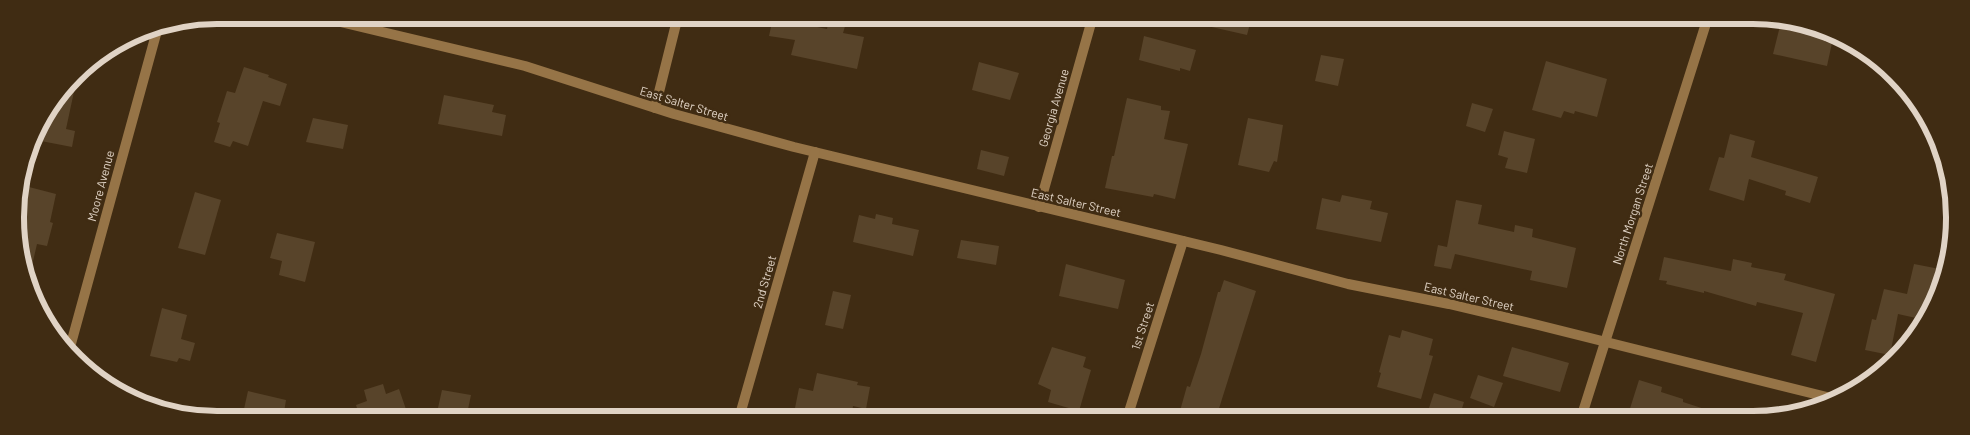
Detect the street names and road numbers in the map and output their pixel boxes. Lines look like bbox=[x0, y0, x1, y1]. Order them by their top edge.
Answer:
street label: Georgia Avenue bbox=[1035, 67, 1071, 148]
street label: East Salter Street bbox=[638, 83, 730, 123]
street label: Moore Avenue bbox=[84, 149, 116, 223]
street label: North Morgan Street bbox=[1609, 161, 1655, 266]
street label: East Salter Street bbox=[1030, 185, 1123, 219]
street label: 2nd Street bbox=[750, 254, 778, 310]
street label: East Salter Street bbox=[1423, 279, 1516, 313]
street label: 1st Street bbox=[1128, 300, 1156, 351]

